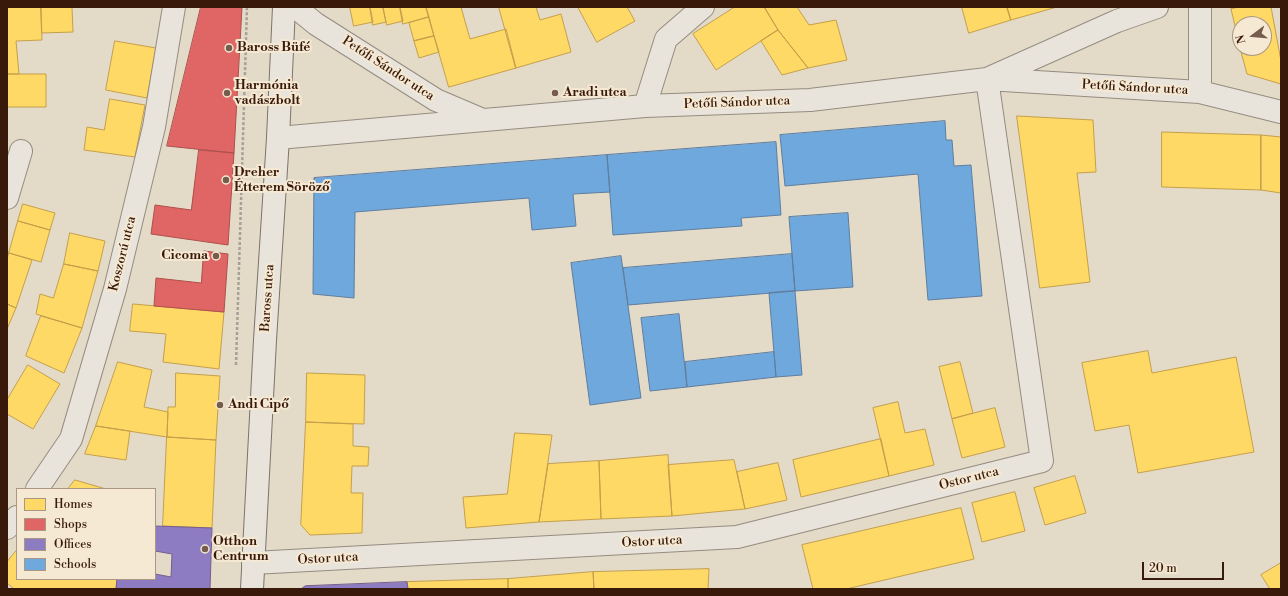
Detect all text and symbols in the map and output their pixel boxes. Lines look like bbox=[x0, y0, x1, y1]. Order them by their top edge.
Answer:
north arrow bbox=[1232, 16, 1272, 56]
street label: Petőfi Sándor utca bbox=[339, 33, 437, 105]
text: N bbox=[1234, 33, 1249, 45]
place label: Baross Büfé bbox=[237, 40, 310, 56]
marker: Baross Büfé bbox=[224, 43, 234, 53]
street label: Petőfi Sándor utca bbox=[1081, 77, 1189, 99]
place label: Harmónia vadászbolt bbox=[235, 78, 300, 109]
place label: Aradi utca bbox=[563, 85, 627, 101]
marker: Harmónia vadászbolt bbox=[222, 88, 232, 98]
marker: Aradi utca bbox=[550, 88, 560, 98]
street label: Petőfi Sándor utca bbox=[683, 93, 791, 113]
place label: Dreher Étterem Söröző bbox=[234, 165, 330, 196]
marker: Dreher Étterem Söröző bbox=[221, 175, 231, 185]
street label: Koszorú utca bbox=[106, 215, 140, 293]
place label: Cicoma bbox=[161, 248, 208, 264]
marker: Cicoma bbox=[211, 251, 221, 261]
street label: Baross utca bbox=[258, 264, 278, 332]
place label: Andi Cipő bbox=[228, 397, 289, 413]
marker: Andi Cipő bbox=[215, 400, 225, 410]
street label: Ostor utca bbox=[938, 464, 1000, 494]
legend bbox=[16, 488, 156, 580]
text: Homes bbox=[54, 497, 92, 512]
text: Shops bbox=[54, 517, 87, 532]
street label: Ostor utca bbox=[621, 533, 683, 551]
place label: Otthon Centrum bbox=[213, 534, 268, 565]
text: Offices bbox=[54, 537, 92, 552]
marker: Otthon Centrum bbox=[200, 544, 210, 554]
street label: Ostor utca bbox=[297, 550, 359, 568]
scale bar bbox=[1144, 554, 1226, 580]
text: Schools bbox=[54, 557, 96, 572]
text: 20 m bbox=[1149, 561, 1177, 576]

